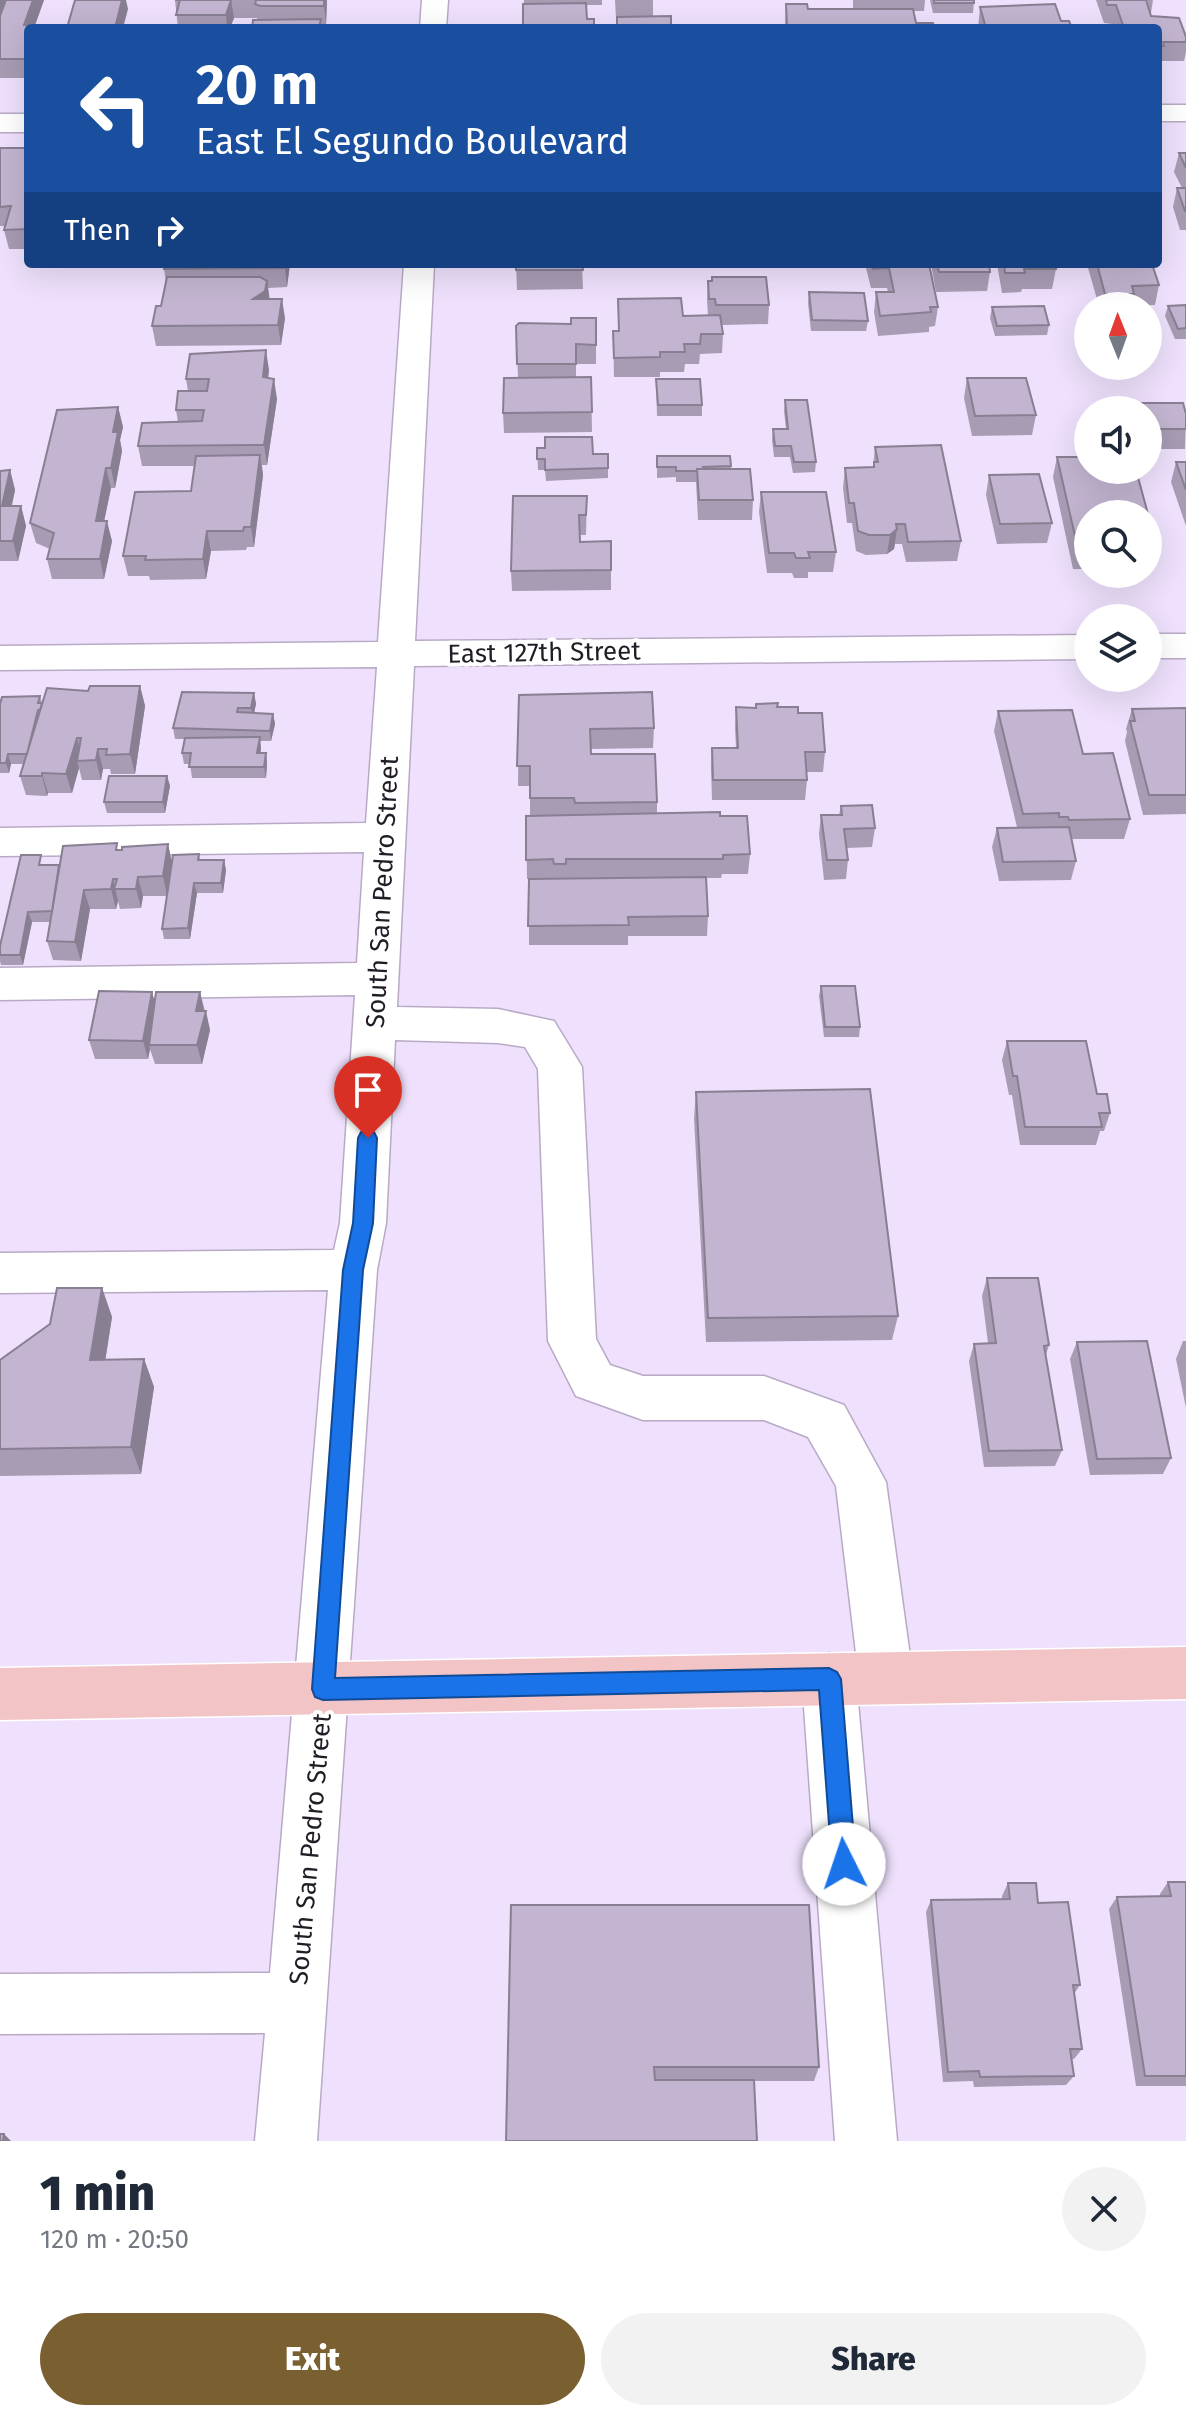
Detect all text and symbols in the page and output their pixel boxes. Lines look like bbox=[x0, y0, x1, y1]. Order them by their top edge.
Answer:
text: 20 m bbox=[196, 52, 318, 119]
icon: left bbox=[64, 56, 168, 160]
text: East El Segundo Boulevard bbox=[196, 120, 629, 164]
icon: right bbox=[147, 208, 191, 252]
text: Then bbox=[64, 212, 131, 248]
north arrow bbox=[1074, 292, 1162, 380]
map controls bbox=[1074, 292, 1162, 692]
button: sound bbox=[1074, 396, 1162, 484]
button: search bbox=[1074, 500, 1162, 588]
button: layers bbox=[1074, 604, 1162, 692]
street label: East 127th Street bbox=[447, 635, 642, 670]
street label: South San Pedro Street bbox=[360, 755, 405, 1029]
pin bbox=[334, 1056, 402, 1138]
icon: arrive bbox=[346, 1068, 390, 1112]
street label: South San Pedro Street bbox=[283, 1711, 338, 1986]
position arrow bbox=[802, 1822, 886, 1906]
text: 1 min bbox=[40, 2165, 155, 2223]
button: close bbox=[1062, 2167, 1146, 2251]
text: 120 m · 20:50 bbox=[40, 2224, 189, 2255]
button: Exit bbox=[40, 2313, 585, 2405]
button: Share bbox=[601, 2313, 1146, 2405]

